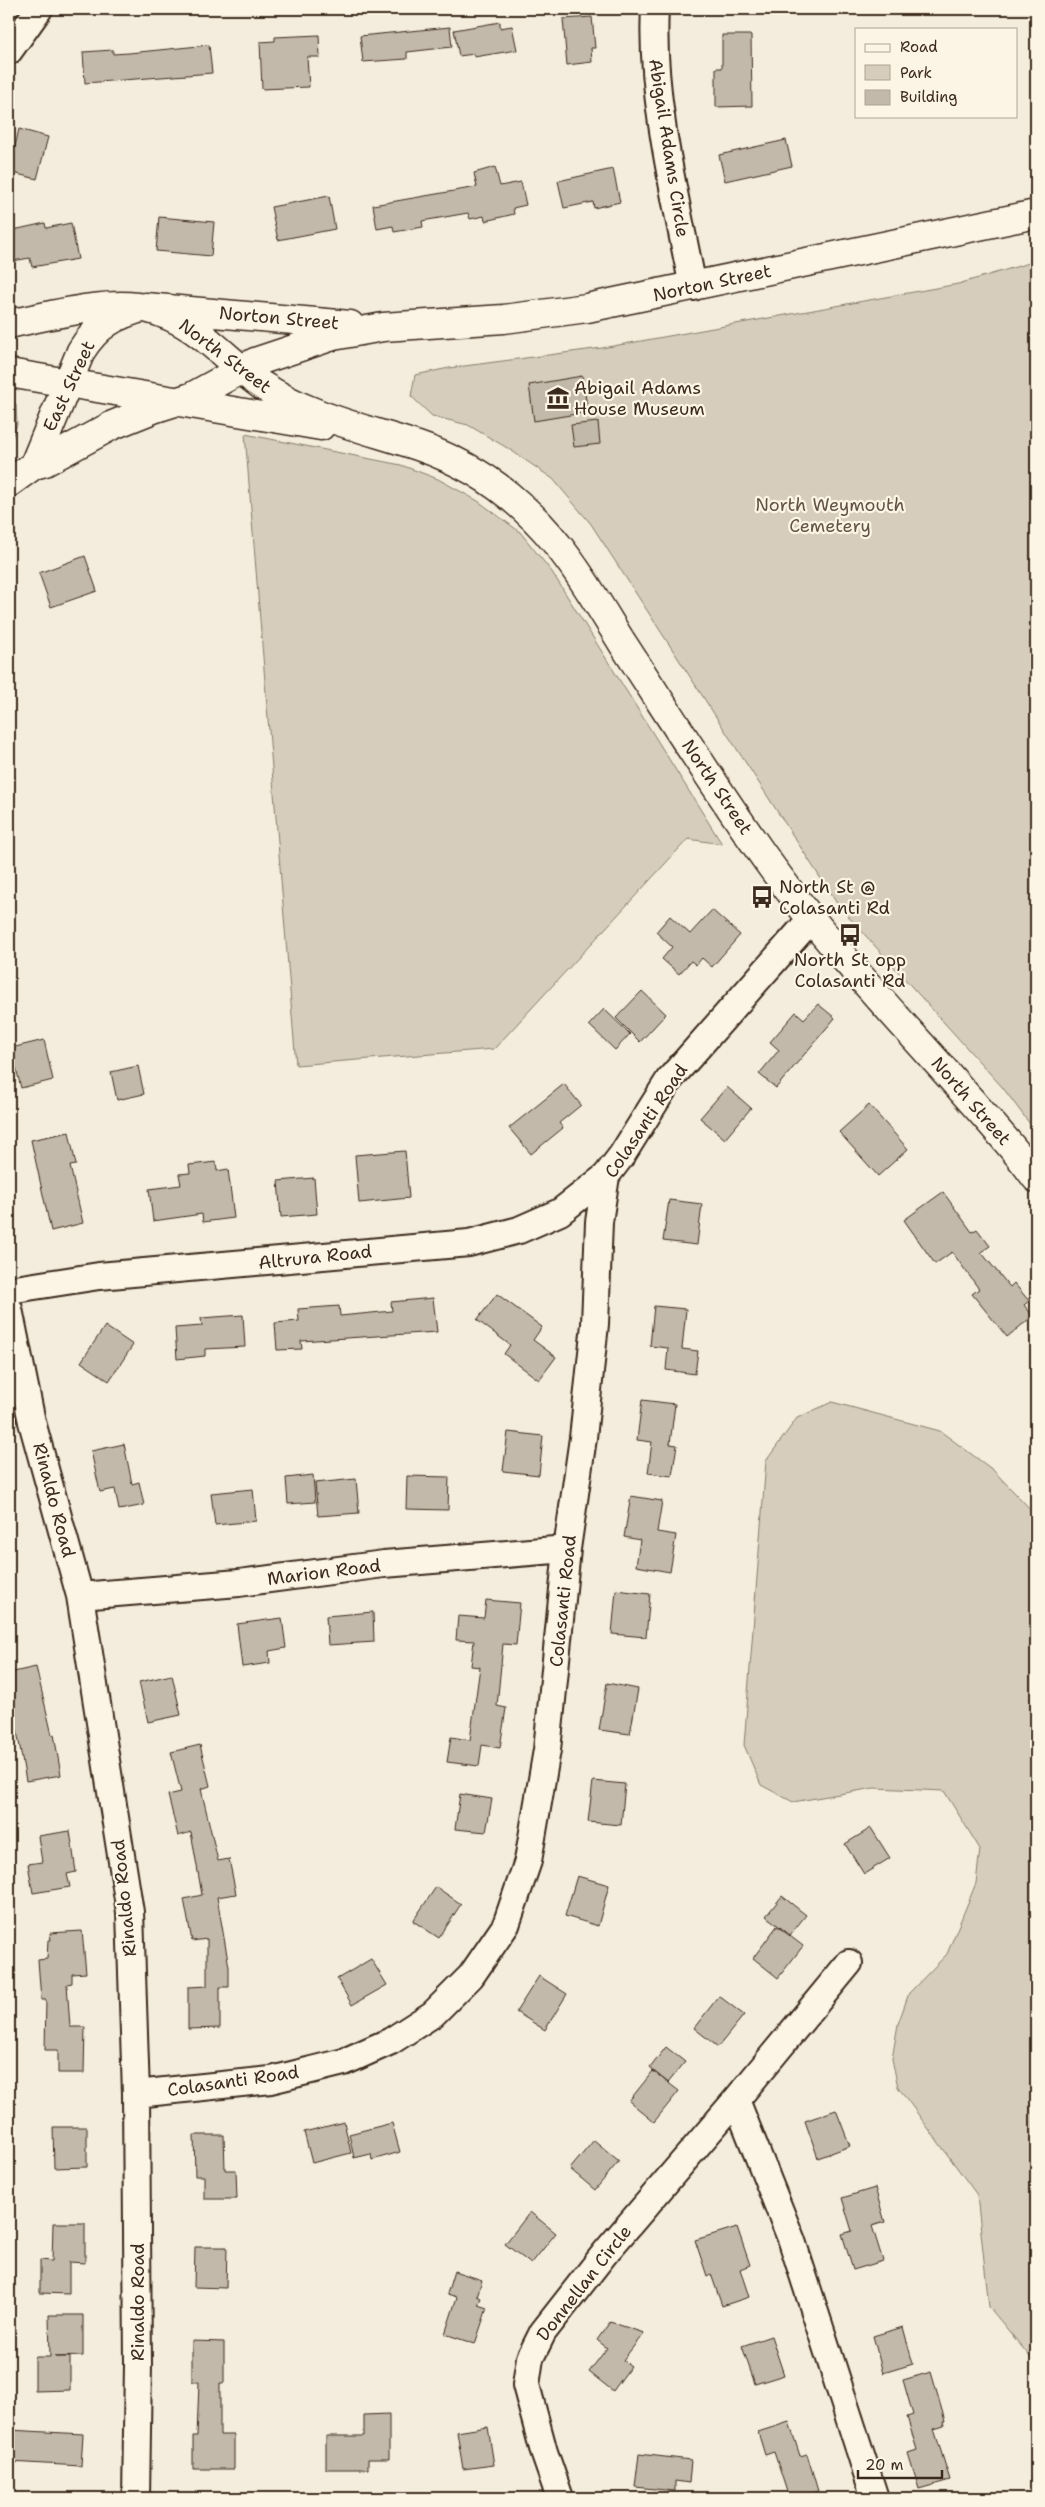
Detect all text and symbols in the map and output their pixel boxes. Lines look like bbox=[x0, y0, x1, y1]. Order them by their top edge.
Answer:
legend bbox=[855, 28, 1018, 118]
text: Road bbox=[900, 37, 938, 57]
street label: Abigail Adams Circle bbox=[643, 57, 695, 239]
text: Park bbox=[900, 63, 932, 83]
text: Building bbox=[900, 87, 957, 107]
street label: Norton Street bbox=[651, 259, 773, 307]
street label: Norton Street bbox=[218, 301, 340, 335]
street label: North Street bbox=[174, 313, 276, 399]
street label: East Street bbox=[38, 337, 101, 435]
place label: Abigail Adams House Museum bbox=[574, 376, 705, 421]
museum icon: Abigail Adams House Museum bbox=[545, 385, 571, 411]
park label: North Weymouth Cemetery bbox=[755, 493, 905, 538]
street label: North Street bbox=[676, 735, 758, 839]
place label: North St @ Colasanti Rd bbox=[779, 875, 890, 920]
bus stop icon: North St @ Colasanti Rd bbox=[749, 884, 775, 910]
bus stop icon: North St opp Colasanti Rd bbox=[837, 922, 863, 948]
place label: North St opp Colasanti Rd bbox=[794, 948, 906, 993]
street label: North Street bbox=[926, 1052, 1016, 1151]
street label: Colasanti Road bbox=[599, 1059, 693, 1183]
street label: Altrura Road bbox=[257, 1239, 373, 1275]
street label: Rinaldo Road bbox=[27, 1440, 81, 1560]
street label: Colasanti Road bbox=[544, 1534, 582, 1668]
street label: Marion Road bbox=[266, 1553, 382, 1591]
street label: Rinaldo Road bbox=[106, 1838, 142, 1958]
street label: Colasanti Road bbox=[166, 2060, 300, 2102]
street label: Donnellan Circle bbox=[531, 2220, 637, 2346]
street label: Rinaldo Road bbox=[126, 2243, 150, 2361]
scale bar bbox=[858, 2447, 941, 2479]
text: 20 m bbox=[865, 2455, 904, 2475]

